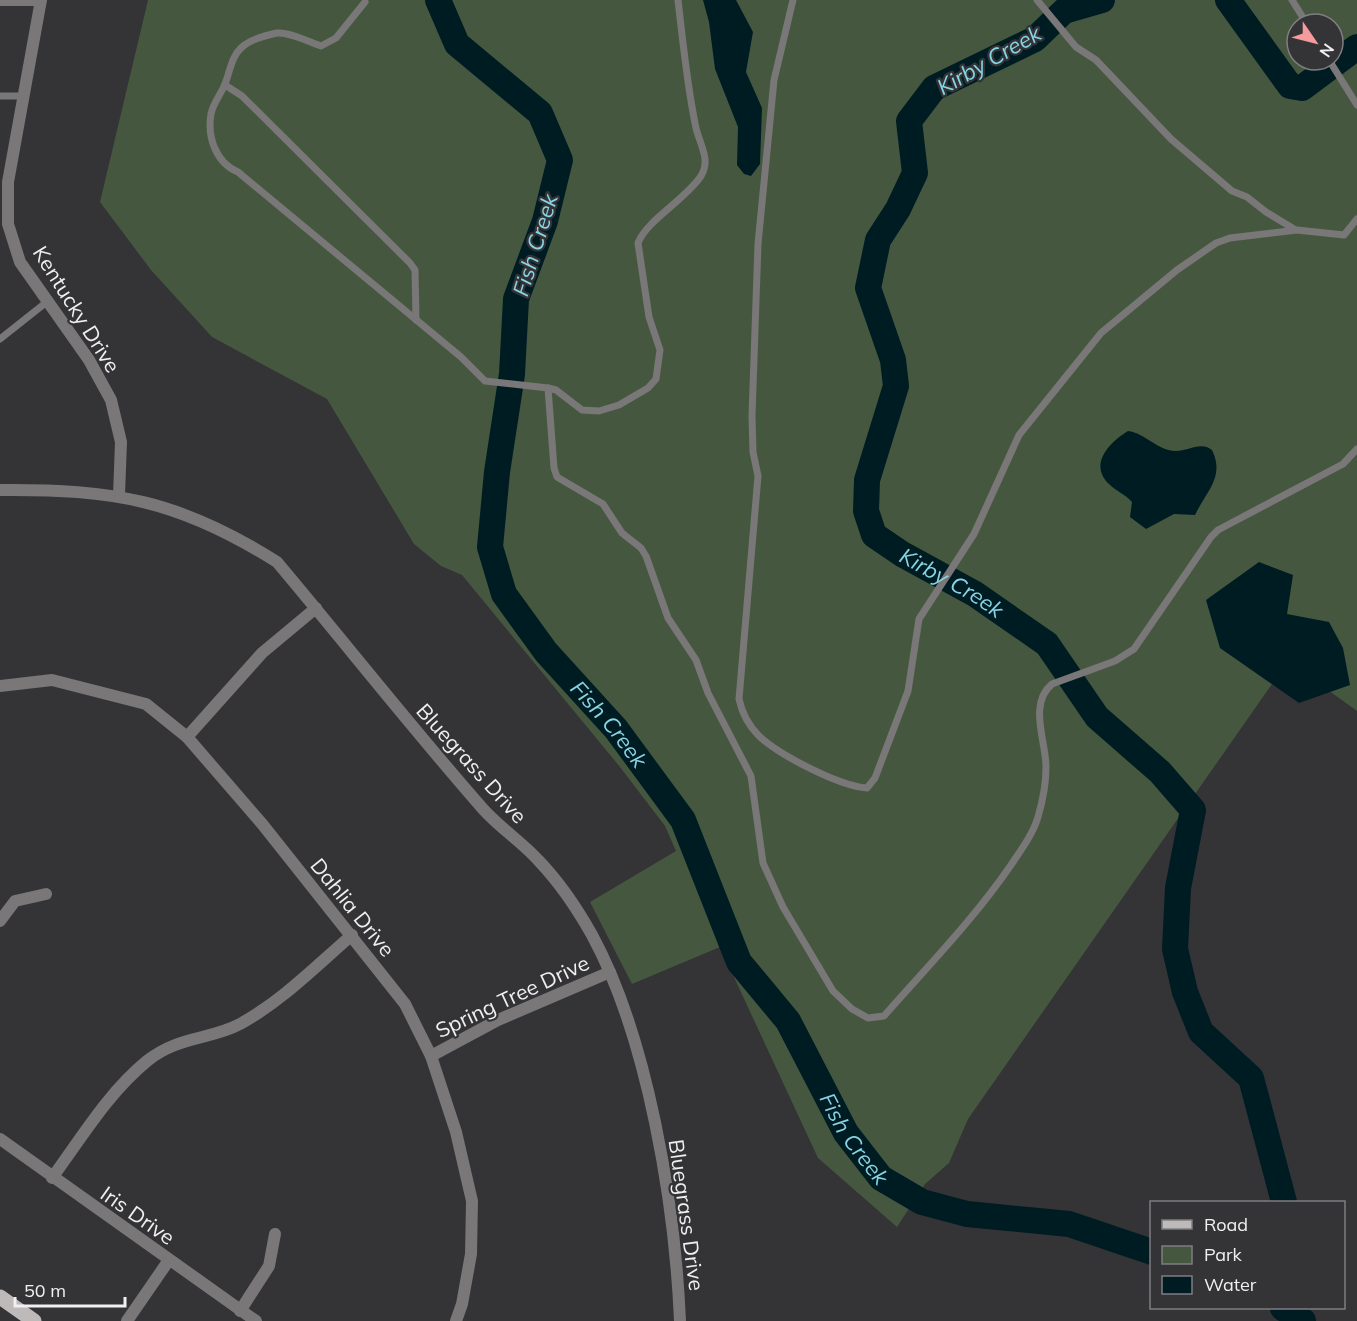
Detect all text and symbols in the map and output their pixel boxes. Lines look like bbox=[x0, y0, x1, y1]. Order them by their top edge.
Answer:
north arrow bbox=[1285, 12, 1345, 72]
water label: Kirby Creek bbox=[932, 19, 1047, 101]
text: N bbox=[1316, 40, 1339, 61]
water label: Fish Creek bbox=[506, 190, 564, 299]
street label: Kentucky Drive bbox=[28, 241, 126, 377]
water label: Kirby Creek bbox=[895, 541, 1010, 624]
water label: Fish Creek bbox=[565, 674, 654, 774]
street label: Bluegrass Drive bbox=[411, 698, 533, 828]
street label: Dahlia Drive bbox=[305, 852, 401, 962]
street label: Spring Tree Drive bbox=[431, 949, 593, 1043]
water label: Fish Creek bbox=[814, 1088, 896, 1191]
street label: Bluegrass Drive bbox=[664, 1138, 710, 1292]
street label: Iris Drive bbox=[96, 1180, 180, 1250]
legend bbox=[1150, 1201, 1345, 1309]
text: Road bbox=[1204, 1213, 1248, 1236]
text: Park bbox=[1204, 1243, 1243, 1266]
scale bar bbox=[15, 1270, 124, 1308]
text: Water bbox=[1204, 1273, 1257, 1296]
text: 50 m bbox=[24, 1279, 66, 1302]

